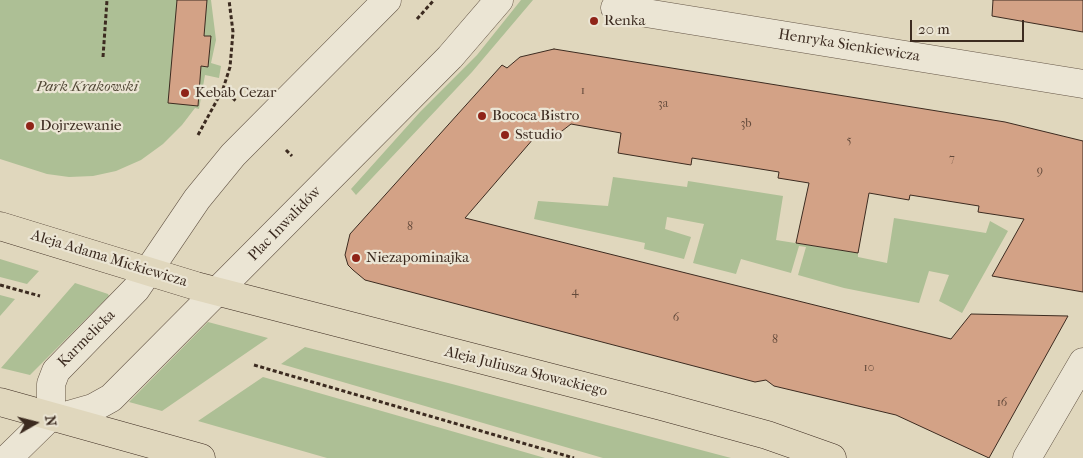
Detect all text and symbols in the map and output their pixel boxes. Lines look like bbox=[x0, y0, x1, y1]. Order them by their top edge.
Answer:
scale bar bbox=[913, 10, 1027, 42]
place label: Renka bbox=[604, 12, 645, 30]
marker: Renka bbox=[588, 15, 600, 27]
text: 20 m bbox=[918, 20, 950, 38]
street label: Henryka Sienkiewicza bbox=[777, 26, 921, 66]
park label: Park Krakowski bbox=[36, 78, 138, 96]
place label: Kebab Cezar bbox=[195, 84, 276, 102]
house number: 1 bbox=[581, 84, 585, 98]
marker: Kebab Cezar bbox=[179, 87, 191, 99]
house number: 3a bbox=[658, 97, 668, 111]
place label: Bococa Bistro bbox=[492, 107, 579, 125]
marker: Bococa Bistro bbox=[476, 110, 488, 122]
place label: Dojrzewanie bbox=[40, 117, 122, 135]
house number: 3b bbox=[740, 117, 752, 131]
marker: Dojrzewanie bbox=[24, 120, 36, 132]
place label: Sstudio bbox=[515, 126, 562, 144]
marker: Sstudio bbox=[499, 129, 511, 141]
house number: 5 bbox=[846, 134, 852, 148]
house number: 7 bbox=[949, 152, 955, 166]
house number: 9 bbox=[1037, 164, 1043, 178]
street label: Plac Inwalidów bbox=[245, 183, 325, 265]
house number: 8 bbox=[407, 220, 413, 234]
street label: Aleja Adama Mickiewicza bbox=[29, 227, 189, 291]
place label: Niezapominajka bbox=[366, 249, 469, 267]
marker: Niezapominajka bbox=[350, 252, 362, 264]
house number: 4 bbox=[571, 285, 579, 299]
street label: Karmelicka bbox=[55, 307, 119, 371]
house number: 6 bbox=[673, 311, 679, 325]
house number: 8 bbox=[772, 333, 778, 347]
street label: Aleja Juliusza Słowackiego bbox=[443, 343, 609, 401]
house number: 10 bbox=[864, 361, 874, 375]
house number: 16 bbox=[997, 396, 1007, 410]
north arrow bbox=[10, 398, 60, 448]
text: N bbox=[41, 414, 60, 427]

